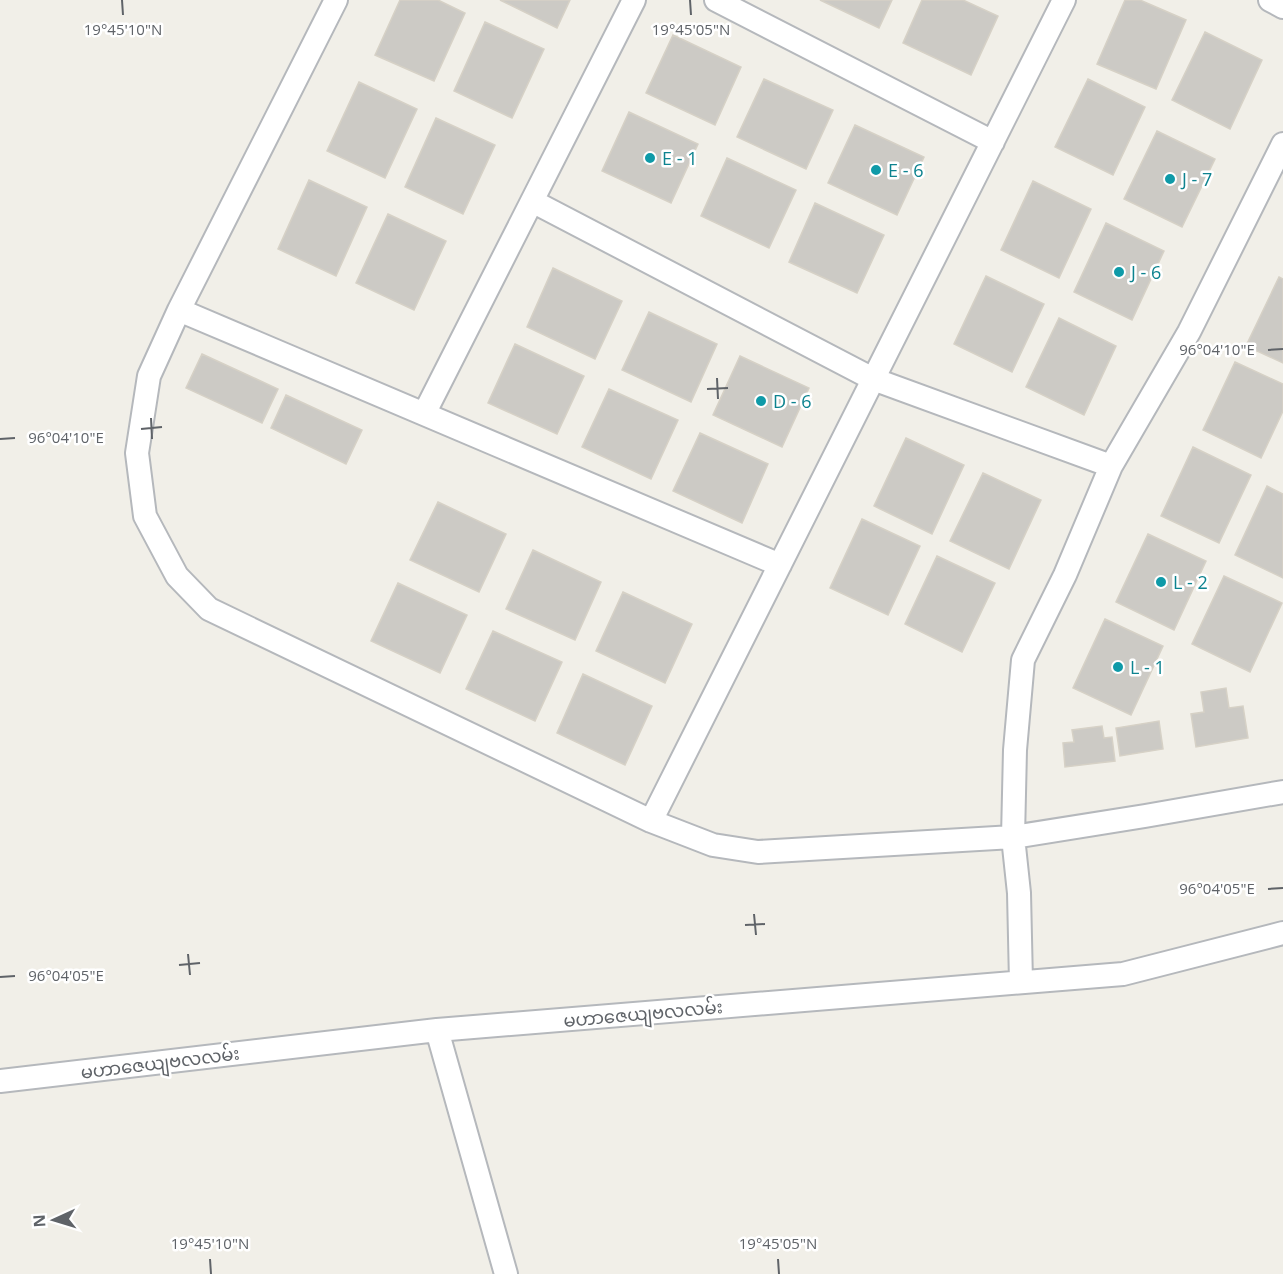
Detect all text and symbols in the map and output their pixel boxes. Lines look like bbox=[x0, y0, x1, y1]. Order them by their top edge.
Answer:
text: 19°45'10"N bbox=[84, 19, 162, 39]
text: 19°45'05"N bbox=[652, 19, 730, 39]
place label: E - 1 bbox=[662, 146, 697, 170]
marker: E - 1 bbox=[643, 151, 657, 165]
place label: E - 6 bbox=[888, 158, 923, 182]
marker: E - 6 bbox=[869, 163, 883, 177]
place label: J - 7 bbox=[1180, 167, 1212, 191]
marker: J - 7 bbox=[1163, 172, 1177, 186]
place label: J - 6 bbox=[1129, 260, 1161, 284]
marker: J - 6 bbox=[1112, 265, 1126, 279]
text: 96°04'10"E bbox=[1179, 339, 1255, 359]
place label: D - 6 bbox=[773, 389, 812, 413]
marker: D - 6 bbox=[754, 394, 768, 408]
text: 96°04'10"E bbox=[28, 427, 104, 447]
place label: L - 2 bbox=[1173, 570, 1208, 594]
marker: L - 2 bbox=[1154, 575, 1168, 589]
place label: L - 1 bbox=[1130, 655, 1165, 679]
marker: L - 1 bbox=[1111, 660, 1125, 674]
text: 96°04'05"E bbox=[1179, 878, 1255, 898]
text: 96°04'05"E bbox=[28, 965, 104, 985]
street label: မဟာဇေယျဗလလမ်း bbox=[562, 994, 724, 1036]
street label: မဟာဇေယျဗလလမ်း bbox=[79, 1040, 241, 1088]
north arrow bbox=[24, 1190, 84, 1250]
text: N bbox=[28, 1214, 50, 1228]
text: 19°45'10"N bbox=[171, 1233, 249, 1253]
text: 19°45'05"N bbox=[739, 1233, 817, 1253]

